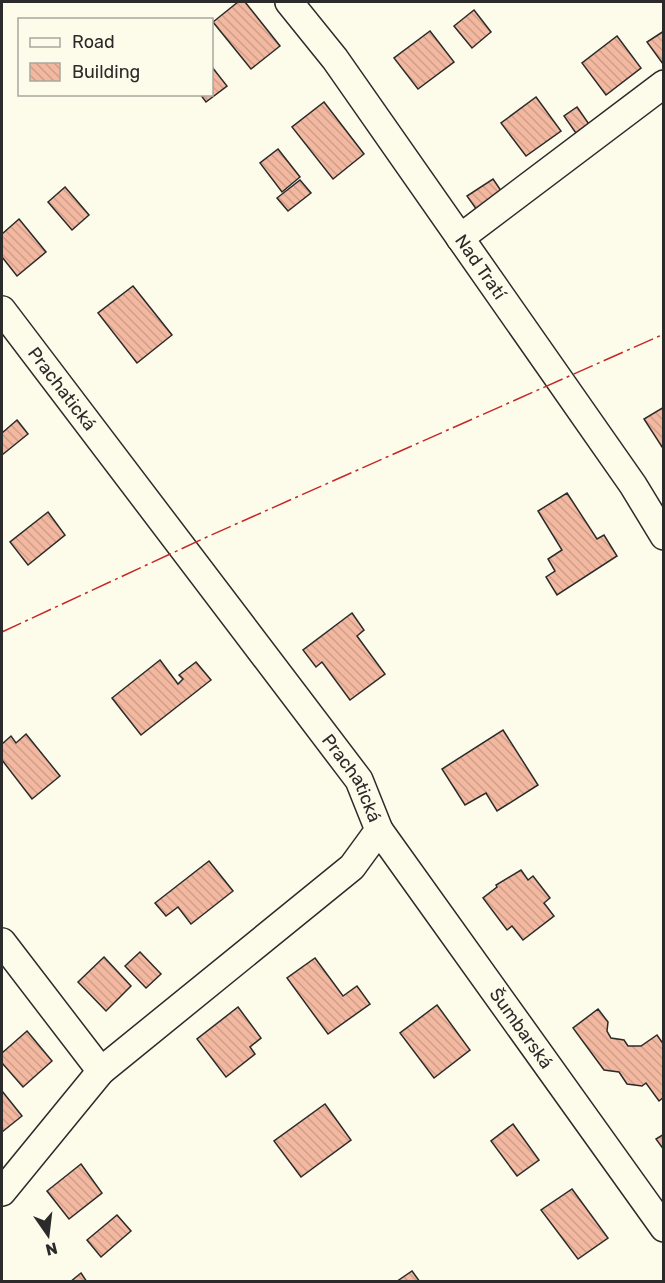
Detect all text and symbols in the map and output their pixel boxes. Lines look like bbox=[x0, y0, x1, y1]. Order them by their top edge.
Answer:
legend bbox=[18, 18, 213, 96]
text: Road bbox=[72, 31, 115, 53]
text: Building bbox=[72, 61, 140, 83]
street label: Nad Tratí bbox=[450, 230, 512, 305]
street label: Prachatická bbox=[23, 343, 101, 435]
street label: Prachatická bbox=[317, 730, 386, 825]
street label: Šumbarská bbox=[485, 984, 557, 1073]
north arrow bbox=[18, 1205, 78, 1265]
text: N bbox=[44, 1238, 59, 1260]

